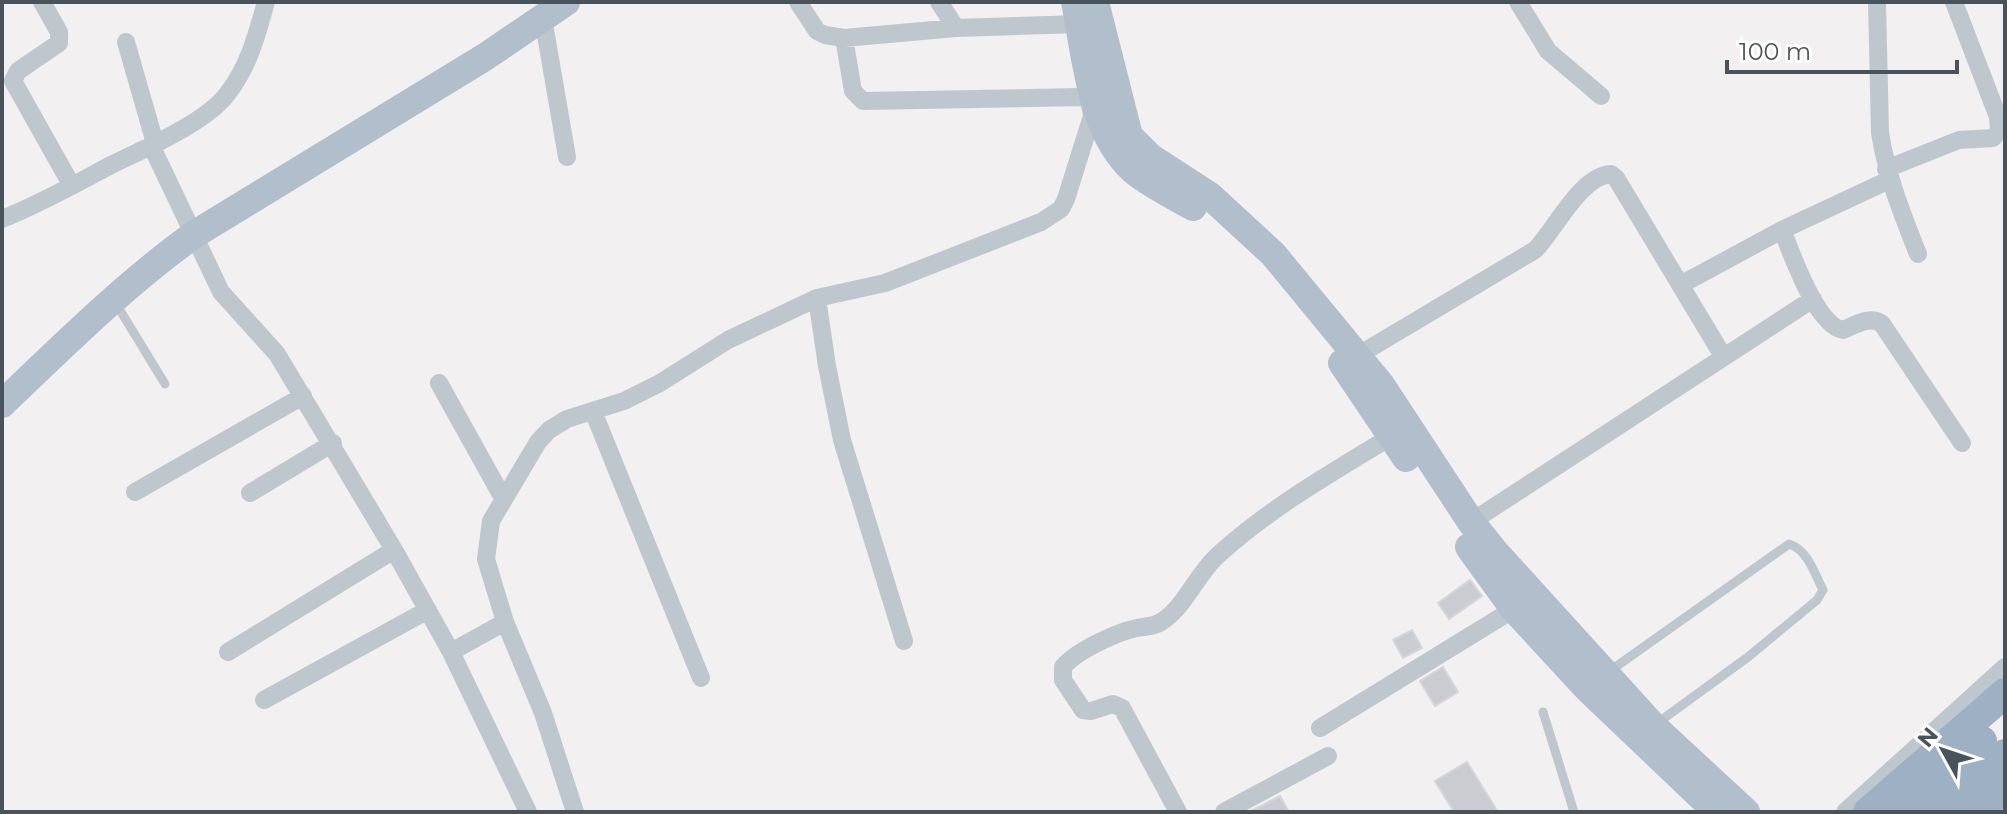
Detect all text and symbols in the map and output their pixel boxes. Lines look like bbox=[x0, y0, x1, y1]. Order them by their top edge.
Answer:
scale bar bbox=[1727, 24, 1957, 74]
text: 100 m bbox=[1739, 37, 1811, 66]
north arrow bbox=[1903, 710, 1983, 790]
text: N bbox=[1912, 722, 1944, 753]

